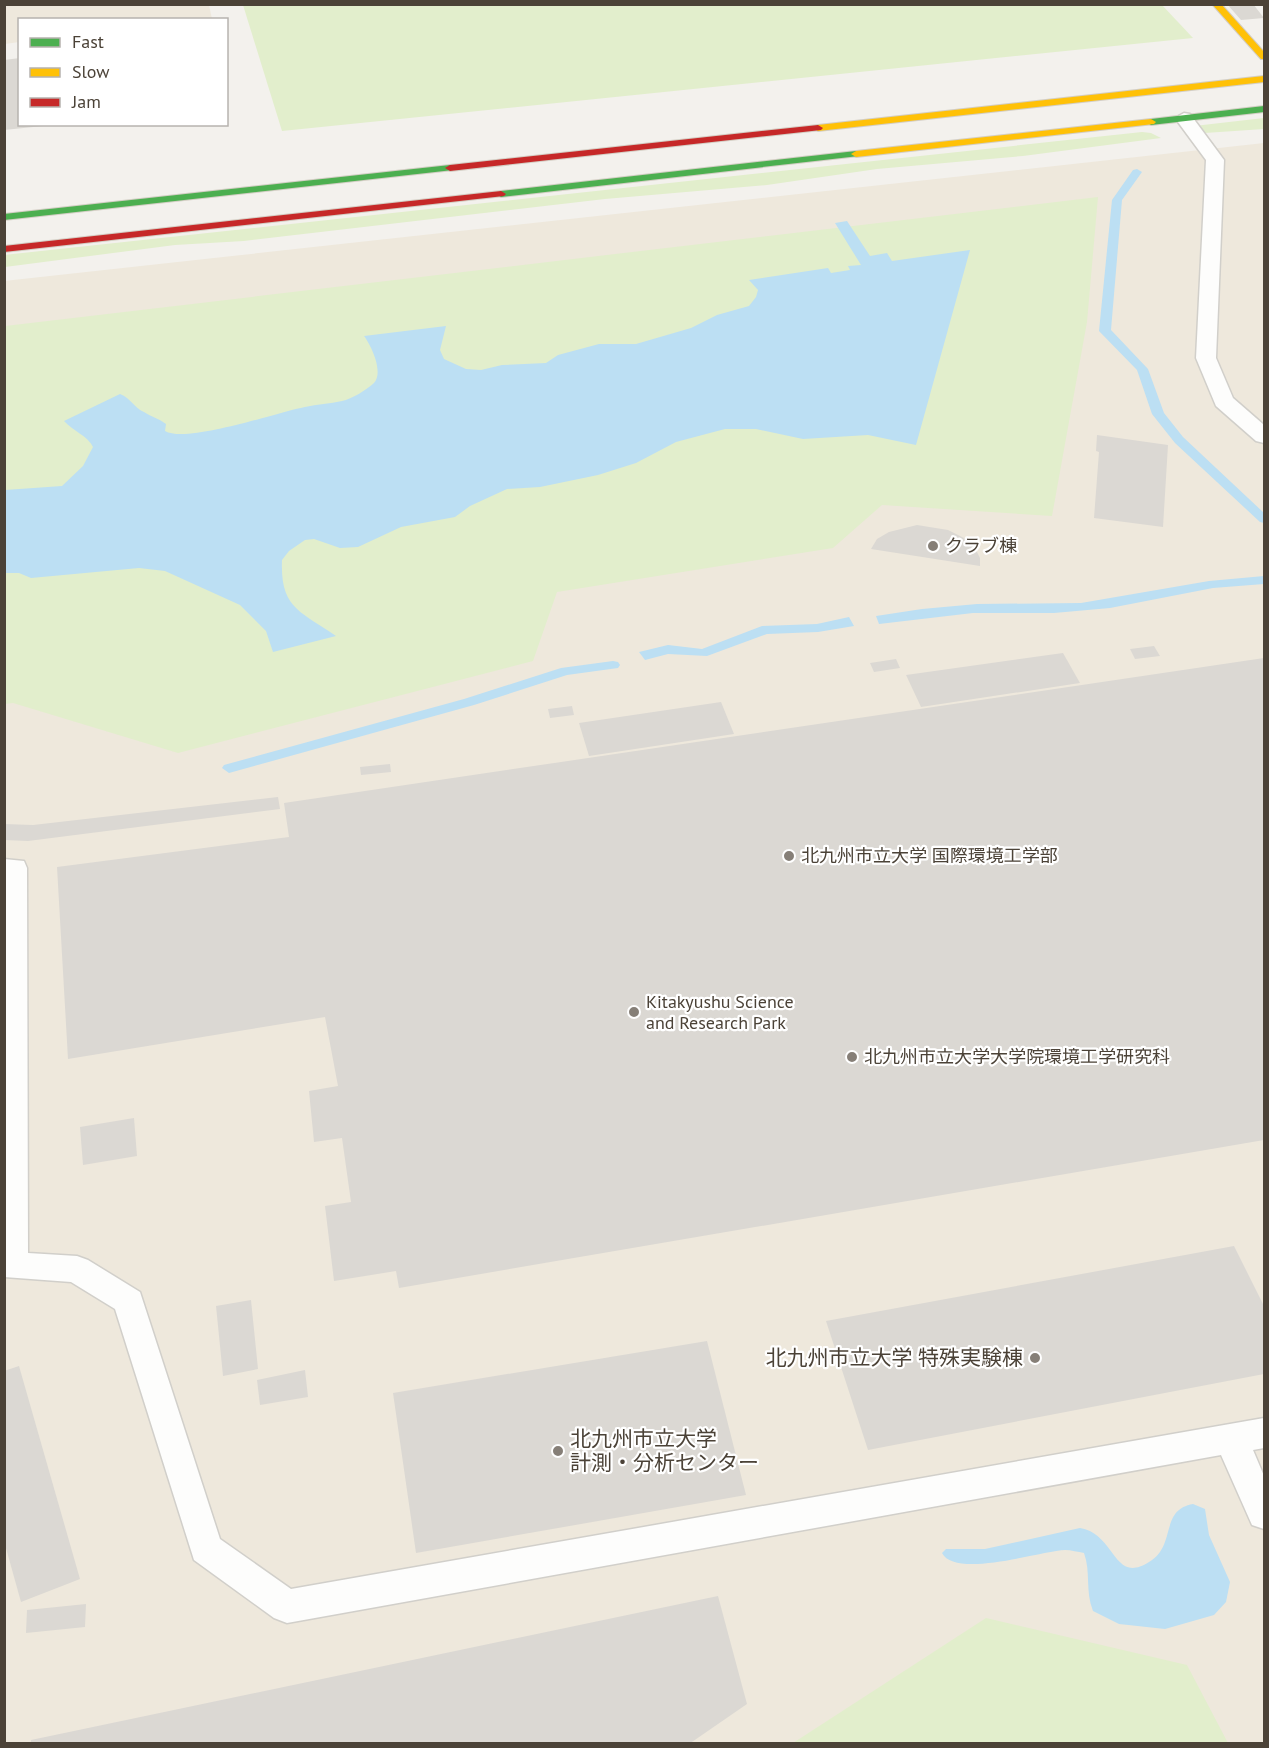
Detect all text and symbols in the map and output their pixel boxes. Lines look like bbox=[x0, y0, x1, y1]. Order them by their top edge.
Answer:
legend bbox=[18, 18, 228, 126]
text: Fast bbox=[72, 30, 104, 53]
text: Slow bbox=[72, 60, 110, 83]
text: Jam bbox=[71, 90, 101, 113]
place label: クラブ棟 bbox=[945, 534, 1017, 557]
marker: クラブ棟 bbox=[926, 539, 940, 553]
place label: 北九州市立大学 国際環境工学部 bbox=[801, 844, 1058, 867]
marker: 北九州市立大学 国際環境工学部 bbox=[782, 849, 796, 863]
place label: Kitakyushu Science and Research Park bbox=[646, 990, 794, 1034]
marker: Kitakyushu Science and Research Park bbox=[627, 1005, 641, 1019]
place label: 北九州市立大学大学院環境工学研究科 bbox=[864, 1045, 1170, 1068]
marker: 北九州市立大学大学院環境工学研究科 bbox=[845, 1050, 859, 1064]
place label: 北九州市立大学 特殊実験棟 bbox=[765, 1344, 1023, 1371]
marker: 北九州市立大学 特殊実験棟 bbox=[1028, 1351, 1042, 1365]
place label: 北九州市立大学 計測・分析センター bbox=[570, 1425, 759, 1476]
marker: 北九州市立大学 計測・分析センター bbox=[551, 1444, 565, 1458]

